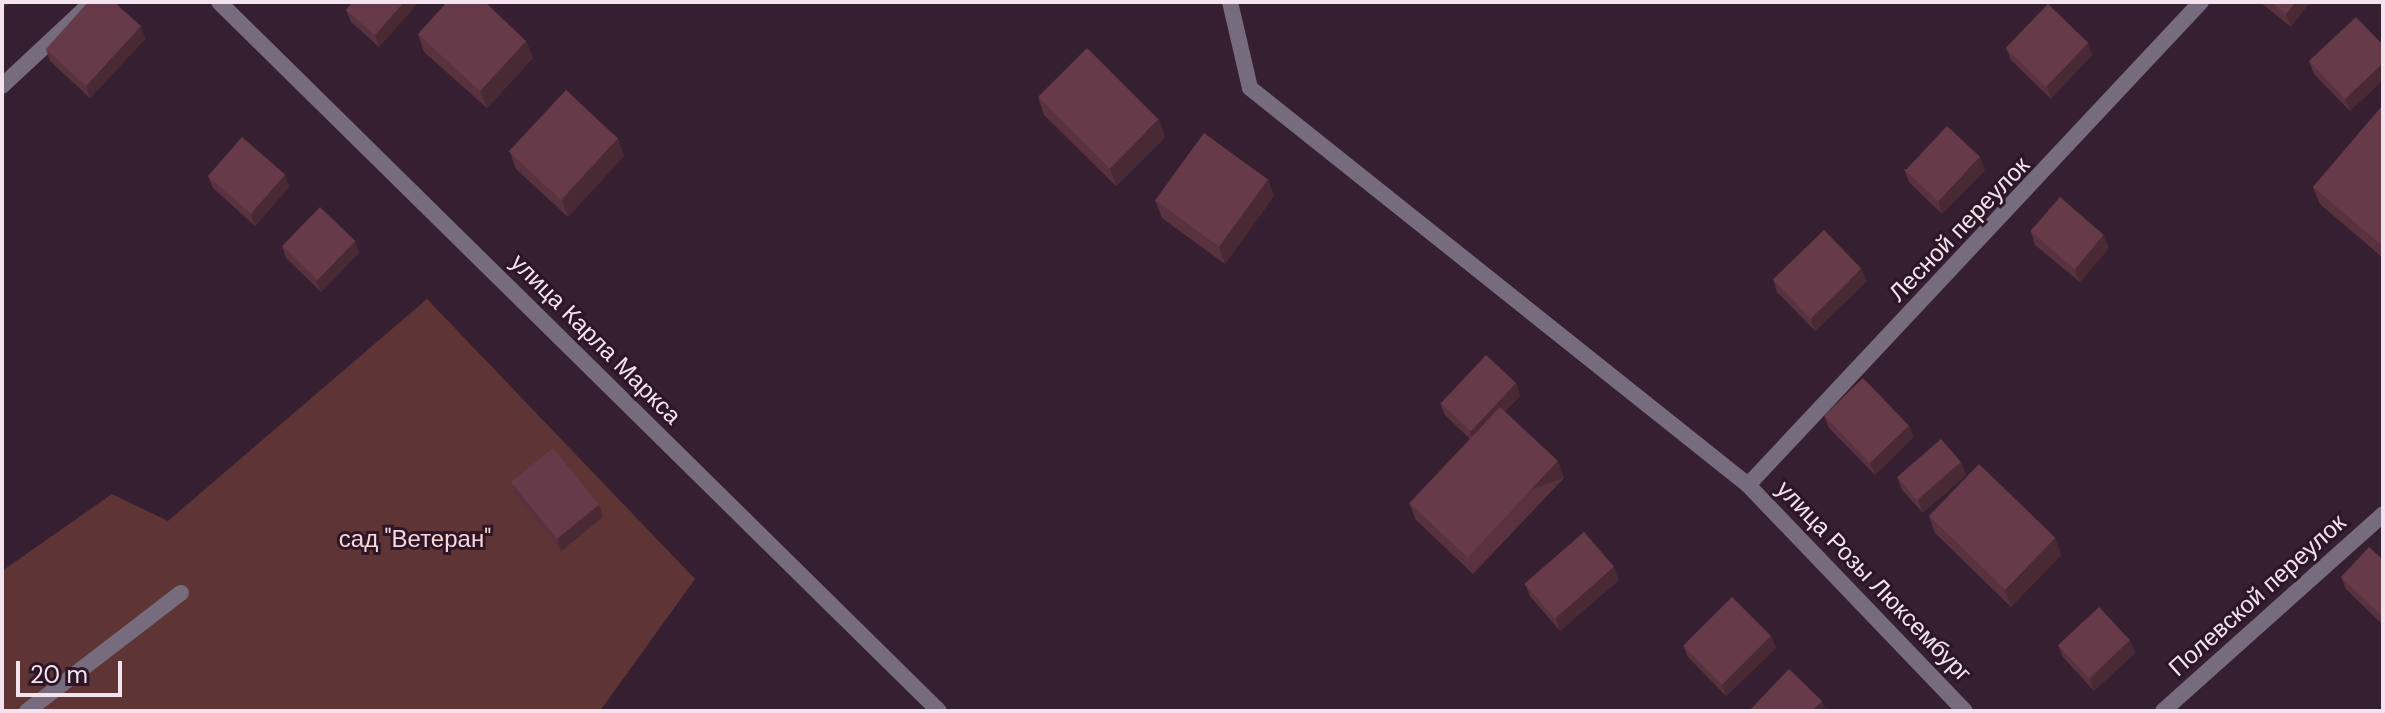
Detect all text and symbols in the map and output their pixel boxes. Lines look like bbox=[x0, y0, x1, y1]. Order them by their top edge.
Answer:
street label: Лесной переулок bbox=[1883, 151, 2035, 307]
street label: улица Карла Маркса bbox=[505, 248, 687, 430]
street label: улица Розы Люксембург bbox=[1770, 475, 1978, 687]
street label: Полевской переулок bbox=[2163, 508, 2351, 682]
park label: сад "Ветеран" bbox=[339, 525, 491, 553]
scale bar bbox=[20, 645, 126, 695]
text: 20 m bbox=[30, 659, 88, 690]

